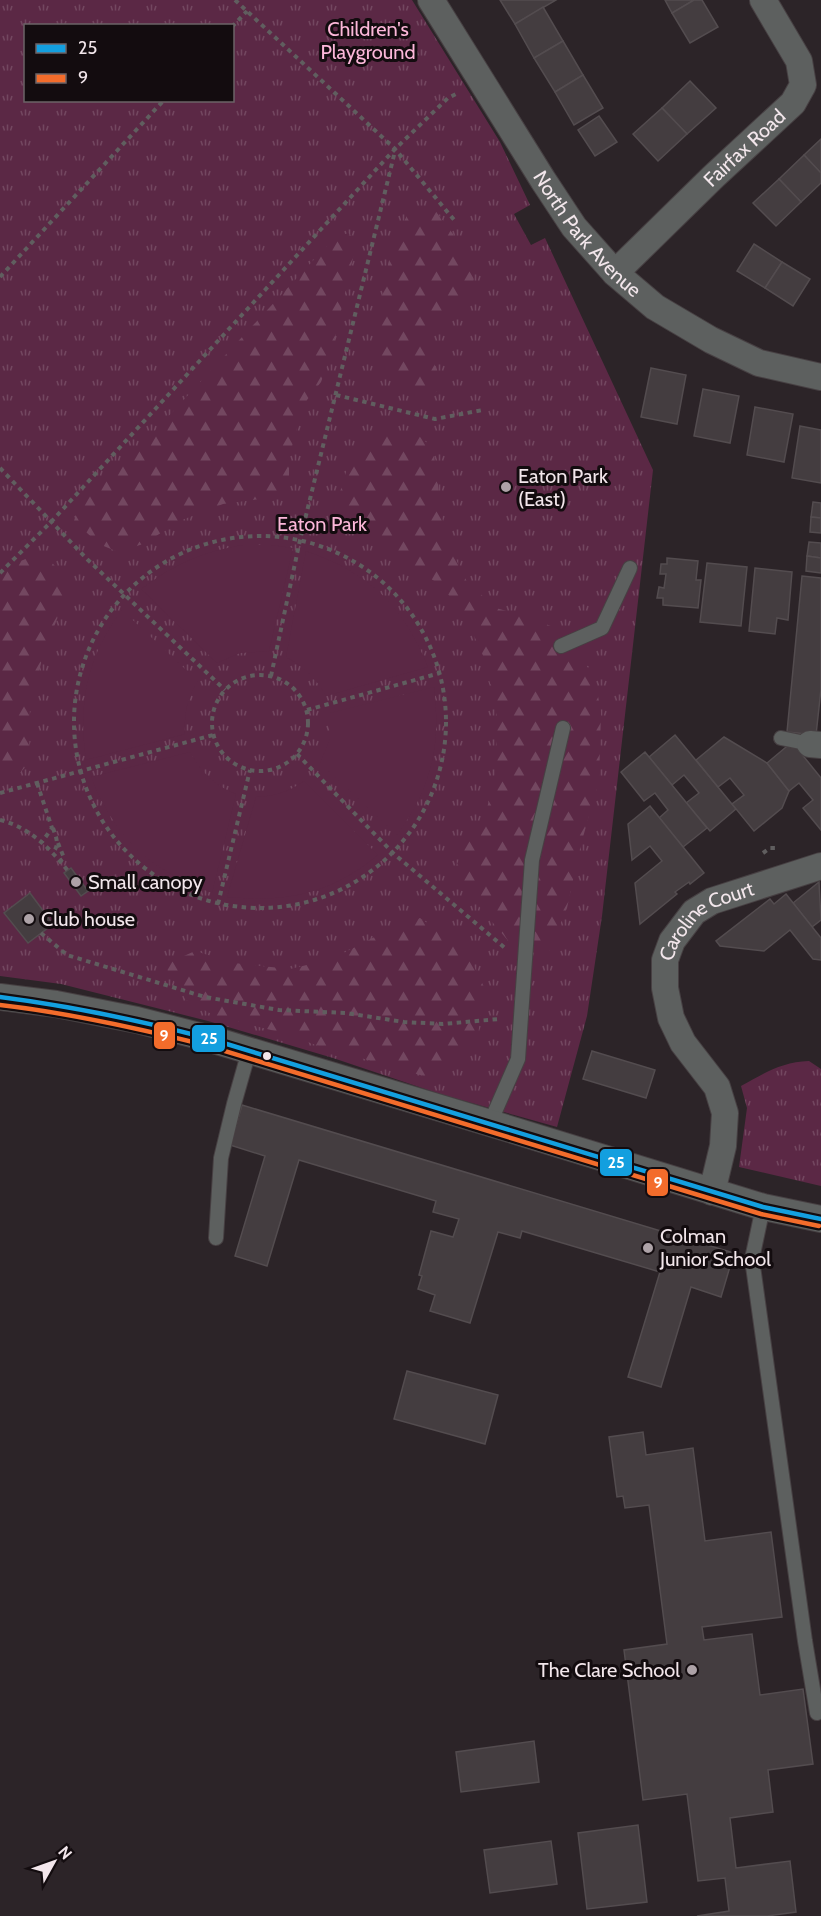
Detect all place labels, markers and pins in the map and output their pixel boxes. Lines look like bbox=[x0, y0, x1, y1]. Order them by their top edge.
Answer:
place label: Eaton Park (East) bbox=[518, 464, 608, 511]
marker: Eaton Park (East) bbox=[499, 480, 513, 494]
place label: Small canopy bbox=[88, 870, 203, 894]
marker: Small canopy bbox=[69, 875, 83, 889]
place label: Club house bbox=[41, 907, 135, 931]
marker: Club house bbox=[22, 912, 36, 926]
unlabelled marker bbox=[261, 1050, 273, 1062]
place label: Colman Junior School bbox=[659, 1224, 771, 1271]
marker: Colman Junior School bbox=[641, 1241, 655, 1255]
place label: The Clare School bbox=[538, 1658, 680, 1682]
marker: The Clare School bbox=[685, 1663, 699, 1677]

